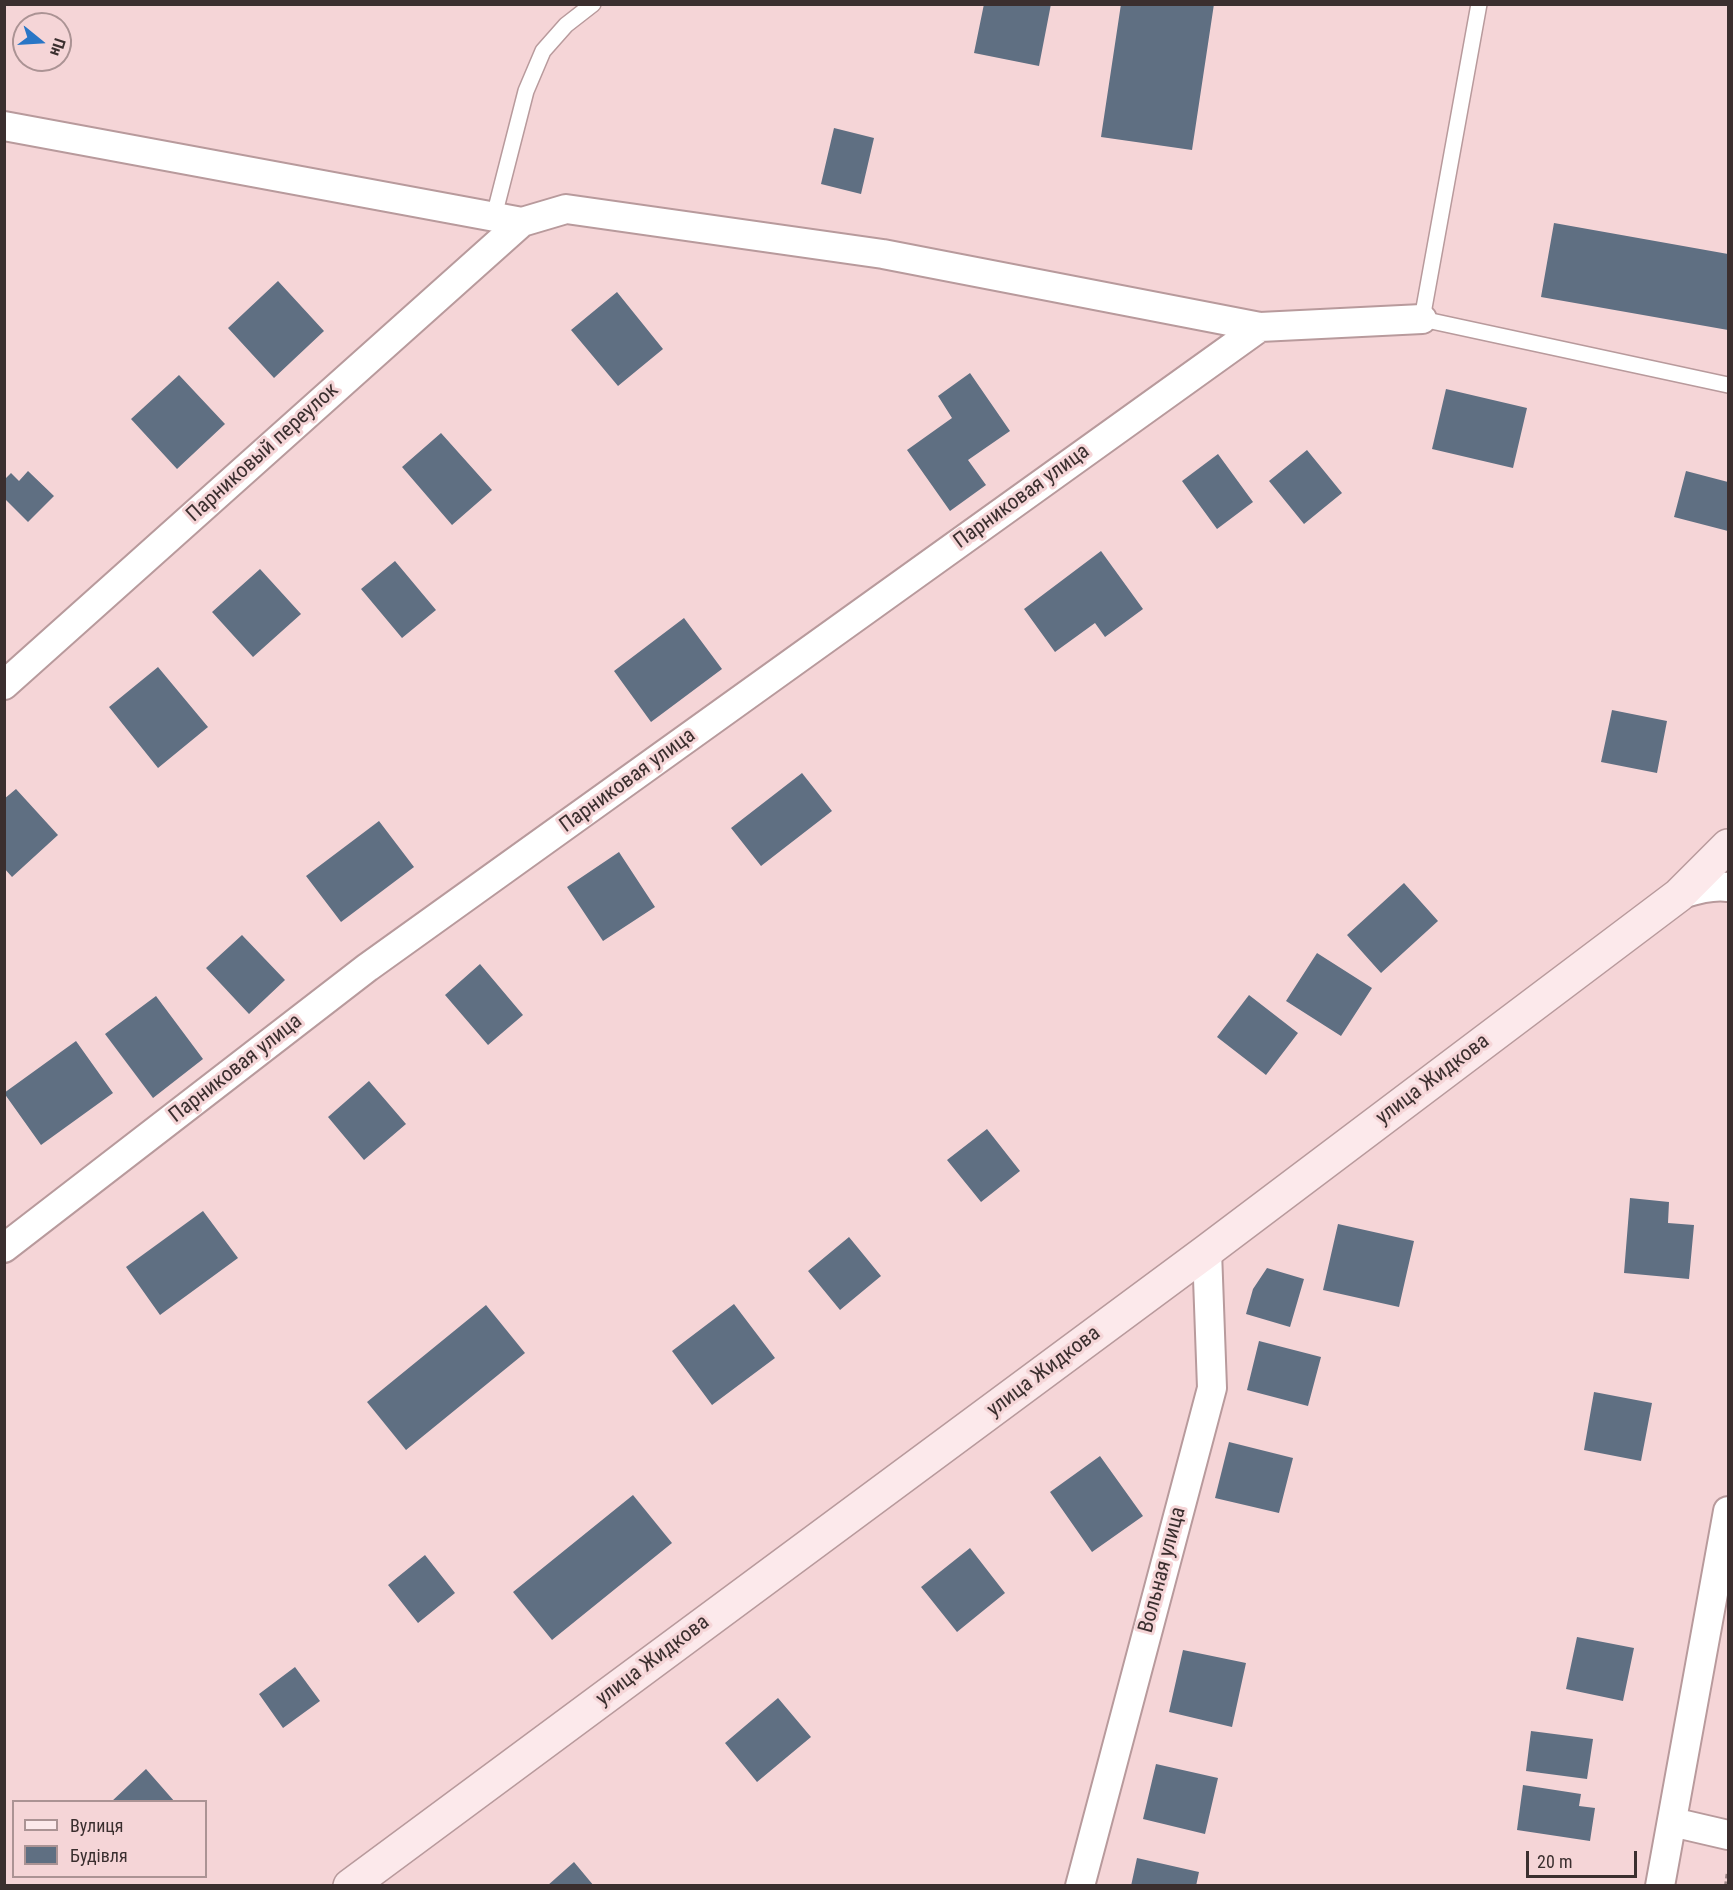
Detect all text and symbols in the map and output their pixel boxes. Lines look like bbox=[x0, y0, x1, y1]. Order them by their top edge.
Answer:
north arrow bbox=[12, 12, 72, 72]
text: Пн bbox=[46, 36, 69, 59]
street label: Парниковый переулок bbox=[182, 378, 344, 528]
street label: Парниковая улица bbox=[949, 439, 1095, 555]
street label: Парниковая улица bbox=[555, 723, 701, 839]
street label: Парниковая улица bbox=[165, 1009, 307, 1129]
street label: улица Жидкова bbox=[1371, 1029, 1495, 1131]
street label: улица Жидкова bbox=[982, 1321, 1106, 1423]
street label: Вольная улица bbox=[1134, 1504, 1192, 1636]
street label: улица Жидкова bbox=[591, 1610, 715, 1712]
legend bbox=[12, 1800, 207, 1878]
text: Вулиця bbox=[70, 1815, 124, 1836]
scale bar bbox=[1529, 1839, 1640, 1877]
text: Будівля bbox=[70, 1845, 128, 1866]
text: 20 m bbox=[1537, 1851, 1572, 1872]

